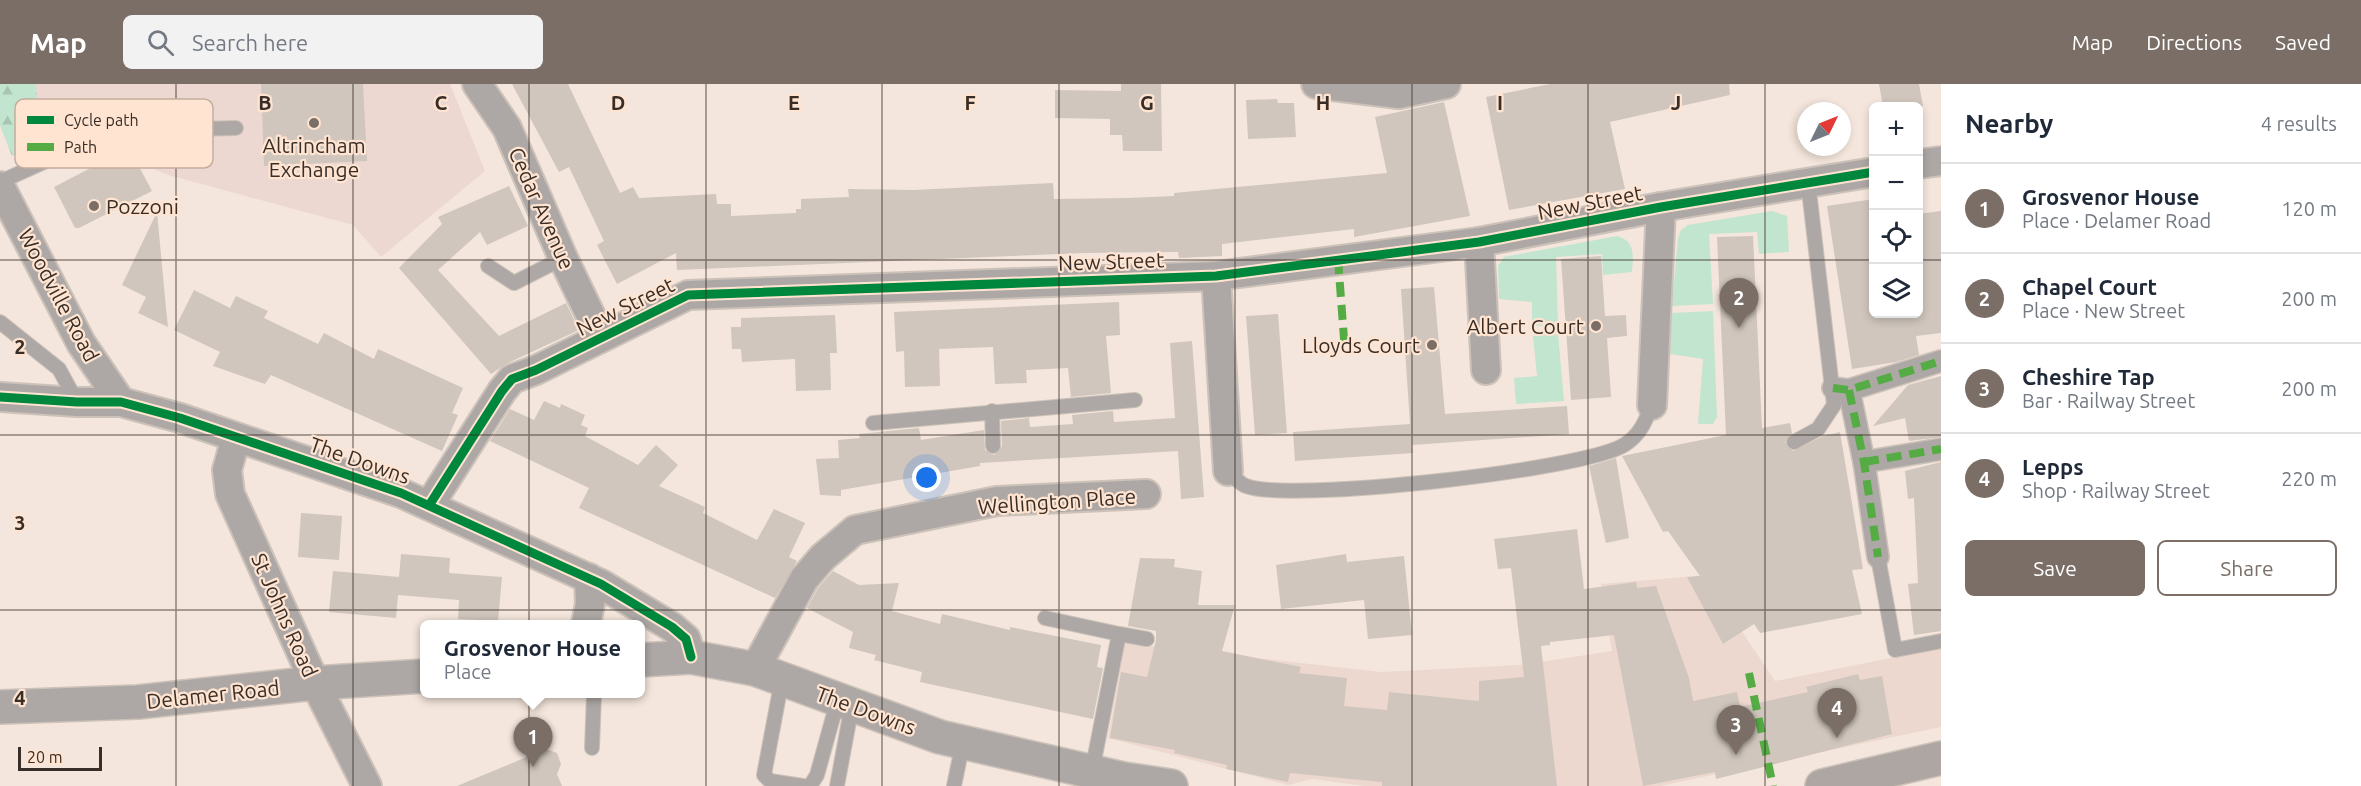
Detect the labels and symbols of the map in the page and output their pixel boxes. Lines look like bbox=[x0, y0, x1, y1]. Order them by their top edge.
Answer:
text: B bbox=[258, 91, 272, 114]
text: C bbox=[435, 91, 448, 114]
text: D bbox=[611, 91, 625, 114]
text: E bbox=[788, 91, 800, 114]
text: F bbox=[964, 91, 976, 114]
text: G bbox=[1140, 91, 1154, 114]
text: H bbox=[1316, 91, 1330, 114]
text: I bbox=[1497, 91, 1503, 114]
text: J bbox=[1671, 91, 1681, 114]
legend bbox=[15, 99, 213, 168]
north arrow bbox=[1797, 102, 1851, 156]
text: Cycle path bbox=[64, 111, 139, 129]
marker: Altrincham Exchange bbox=[307, 116, 321, 130]
place label: Altrincham Exchange bbox=[262, 133, 366, 181]
text: Path bbox=[64, 138, 97, 156]
street label: Cedar Avenue bbox=[504, 143, 580, 273]
street label: New Street bbox=[1536, 180, 1644, 224]
place label: Pozzoni bbox=[106, 194, 179, 218]
marker: Pozzoni bbox=[87, 199, 101, 213]
street label: Woodville Road bbox=[14, 224, 104, 366]
street label: New Street bbox=[1057, 247, 1165, 275]
street label: New Street bbox=[572, 272, 678, 340]
pin: 2 bbox=[1720, 278, 1758, 328]
place label: Albert Court bbox=[1467, 314, 1584, 338]
marker: Albert Court bbox=[1589, 319, 1603, 333]
place label: Lloyds Court bbox=[1302, 333, 1420, 357]
text: 2 bbox=[14, 335, 26, 358]
marker: Lloyds Court bbox=[1425, 338, 1439, 352]
street label: The Downs bbox=[307, 432, 413, 488]
your location bbox=[912, 463, 941, 492]
street label: Wellington Place bbox=[977, 484, 1137, 518]
text: 3 bbox=[14, 511, 26, 534]
street label: St Johns Road bbox=[247, 549, 323, 681]
street label: Delamer Road bbox=[145, 675, 281, 713]
street label: The Downs bbox=[813, 681, 919, 739]
text: 4 bbox=[14, 686, 26, 709]
pin: 4 bbox=[1818, 688, 1856, 738]
pin: 3 bbox=[1716, 706, 1756, 755]
pin: 1 bbox=[514, 718, 552, 767]
scale bar bbox=[18, 744, 102, 772]

